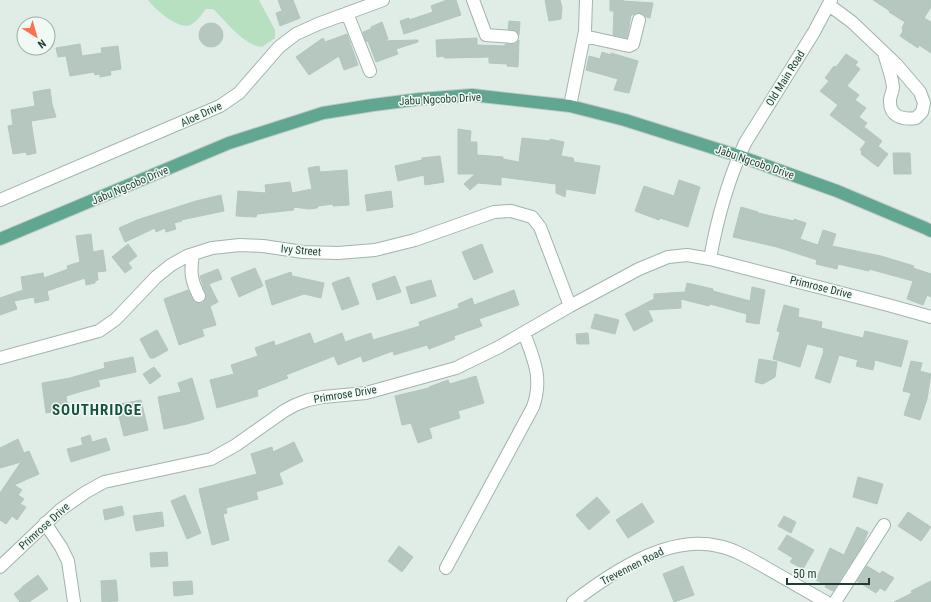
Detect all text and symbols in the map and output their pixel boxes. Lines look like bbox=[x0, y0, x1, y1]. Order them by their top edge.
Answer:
north arrow bbox=[16, 16, 56, 56]
text: N bbox=[35, 36, 48, 51]
street label: Old Main Road bbox=[763, 48, 808, 108]
street label: Jabu Ngcobo Drive bbox=[399, 91, 481, 108]
street label: Aloe Drive bbox=[179, 99, 224, 130]
street label: Jabu Ngcobo Drive bbox=[714, 143, 796, 182]
street label: Jabu Ngcobo Drive bbox=[90, 163, 171, 207]
street label: Ivy Street bbox=[280, 242, 322, 259]
street label: Primrose Drive bbox=[788, 273, 853, 301]
street label: Primrose Drive bbox=[313, 383, 378, 406]
district label: SOUTHRIDGE bbox=[52, 401, 142, 419]
street label: Primrose Drive bbox=[16, 500, 72, 553]
street label: Trevennen Road bbox=[598, 545, 666, 588]
scale bar bbox=[787, 560, 869, 586]
text: 50 m bbox=[793, 567, 817, 581]

